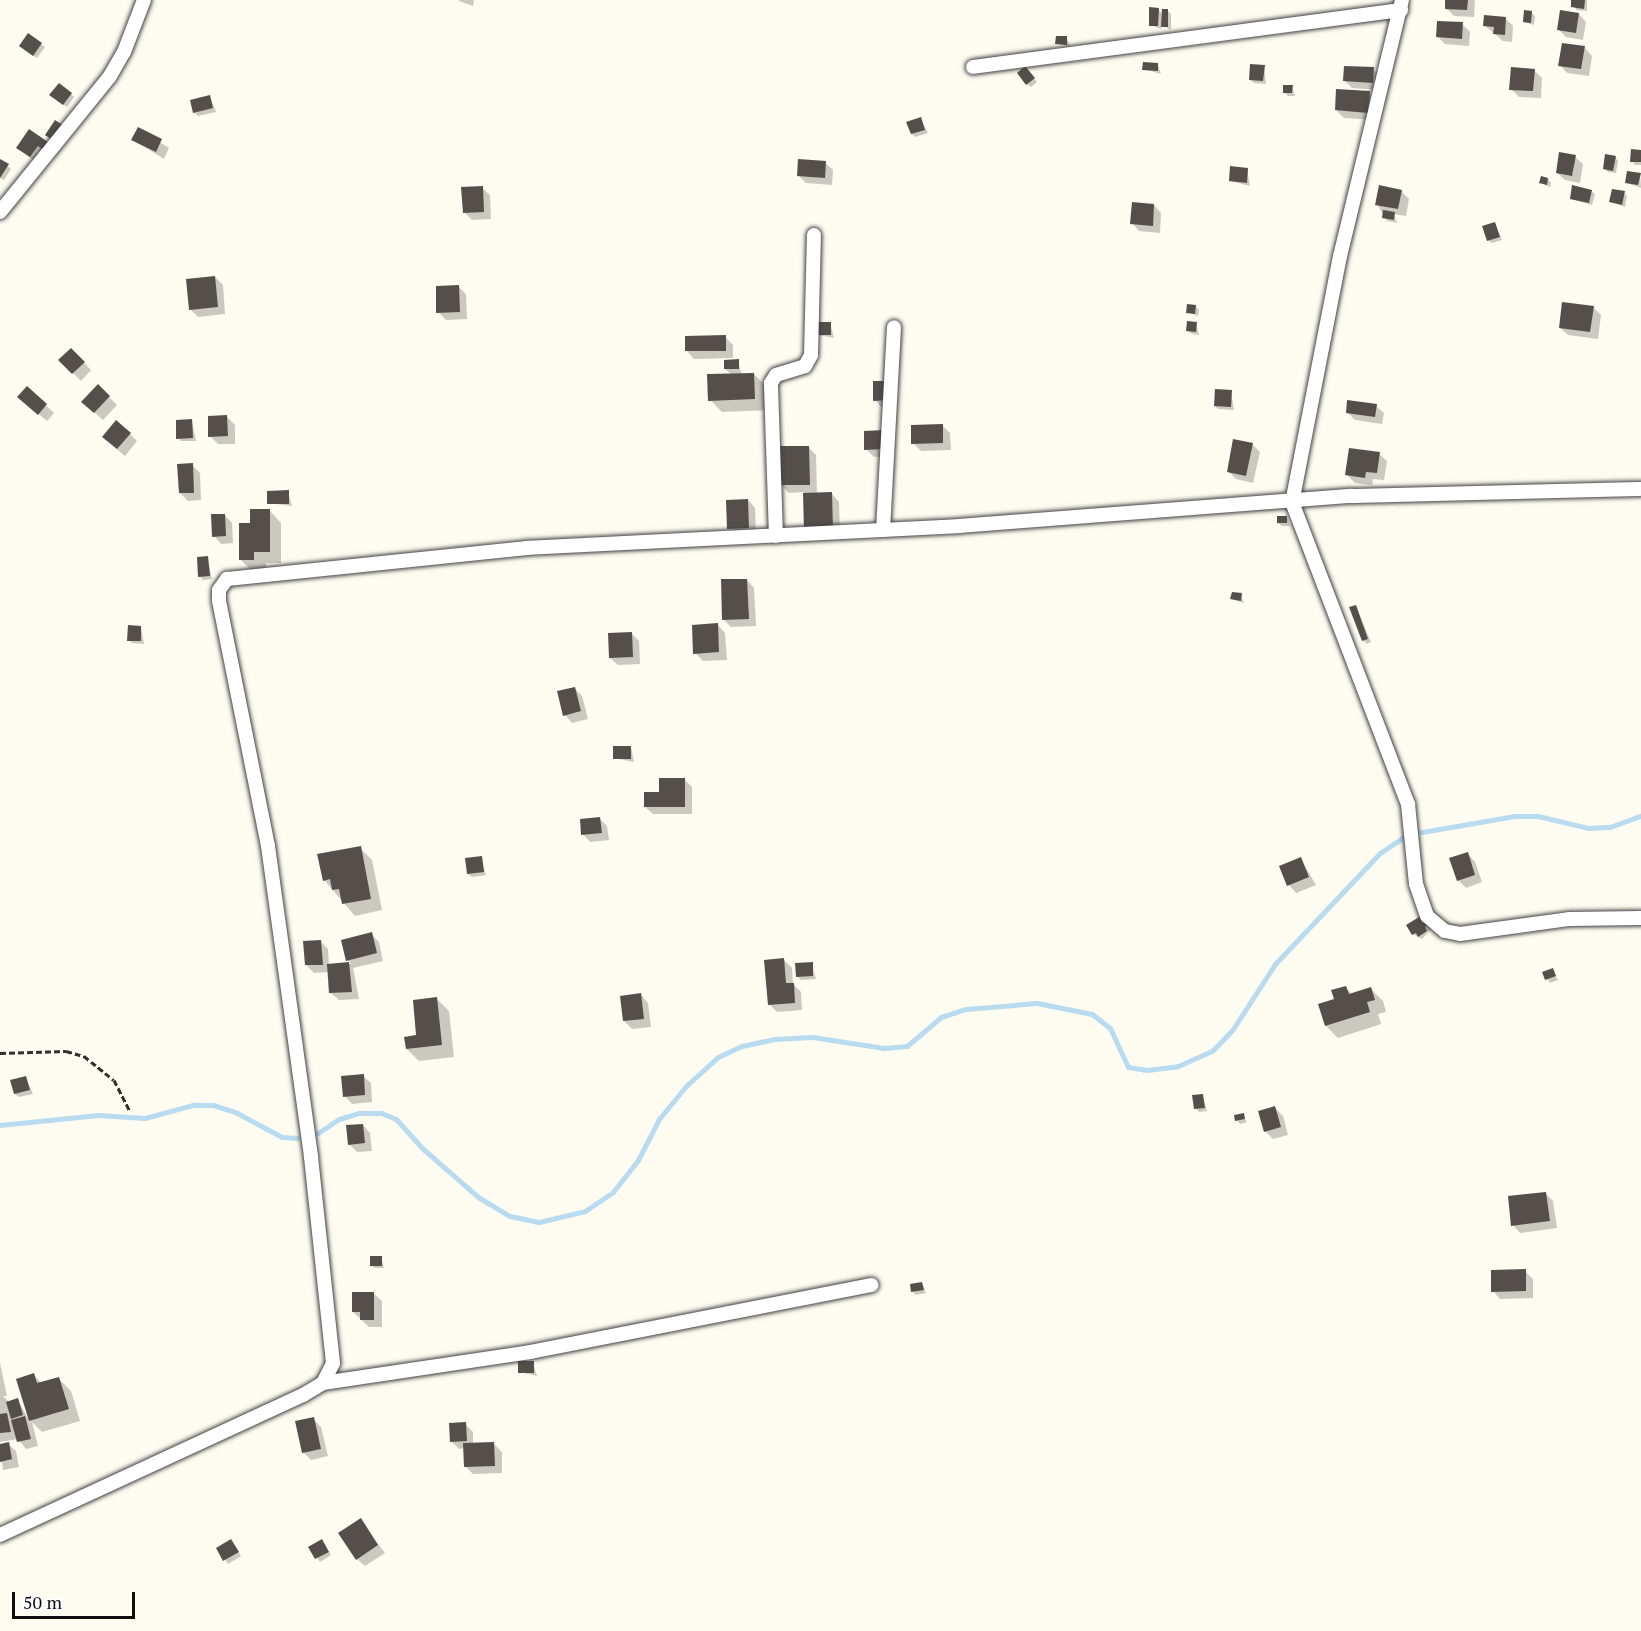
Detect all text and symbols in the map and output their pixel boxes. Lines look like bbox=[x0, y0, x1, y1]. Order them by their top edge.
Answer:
scale bar bbox=[15, 1580, 138, 1618]
text: 50 m bbox=[23, 1590, 62, 1614]

